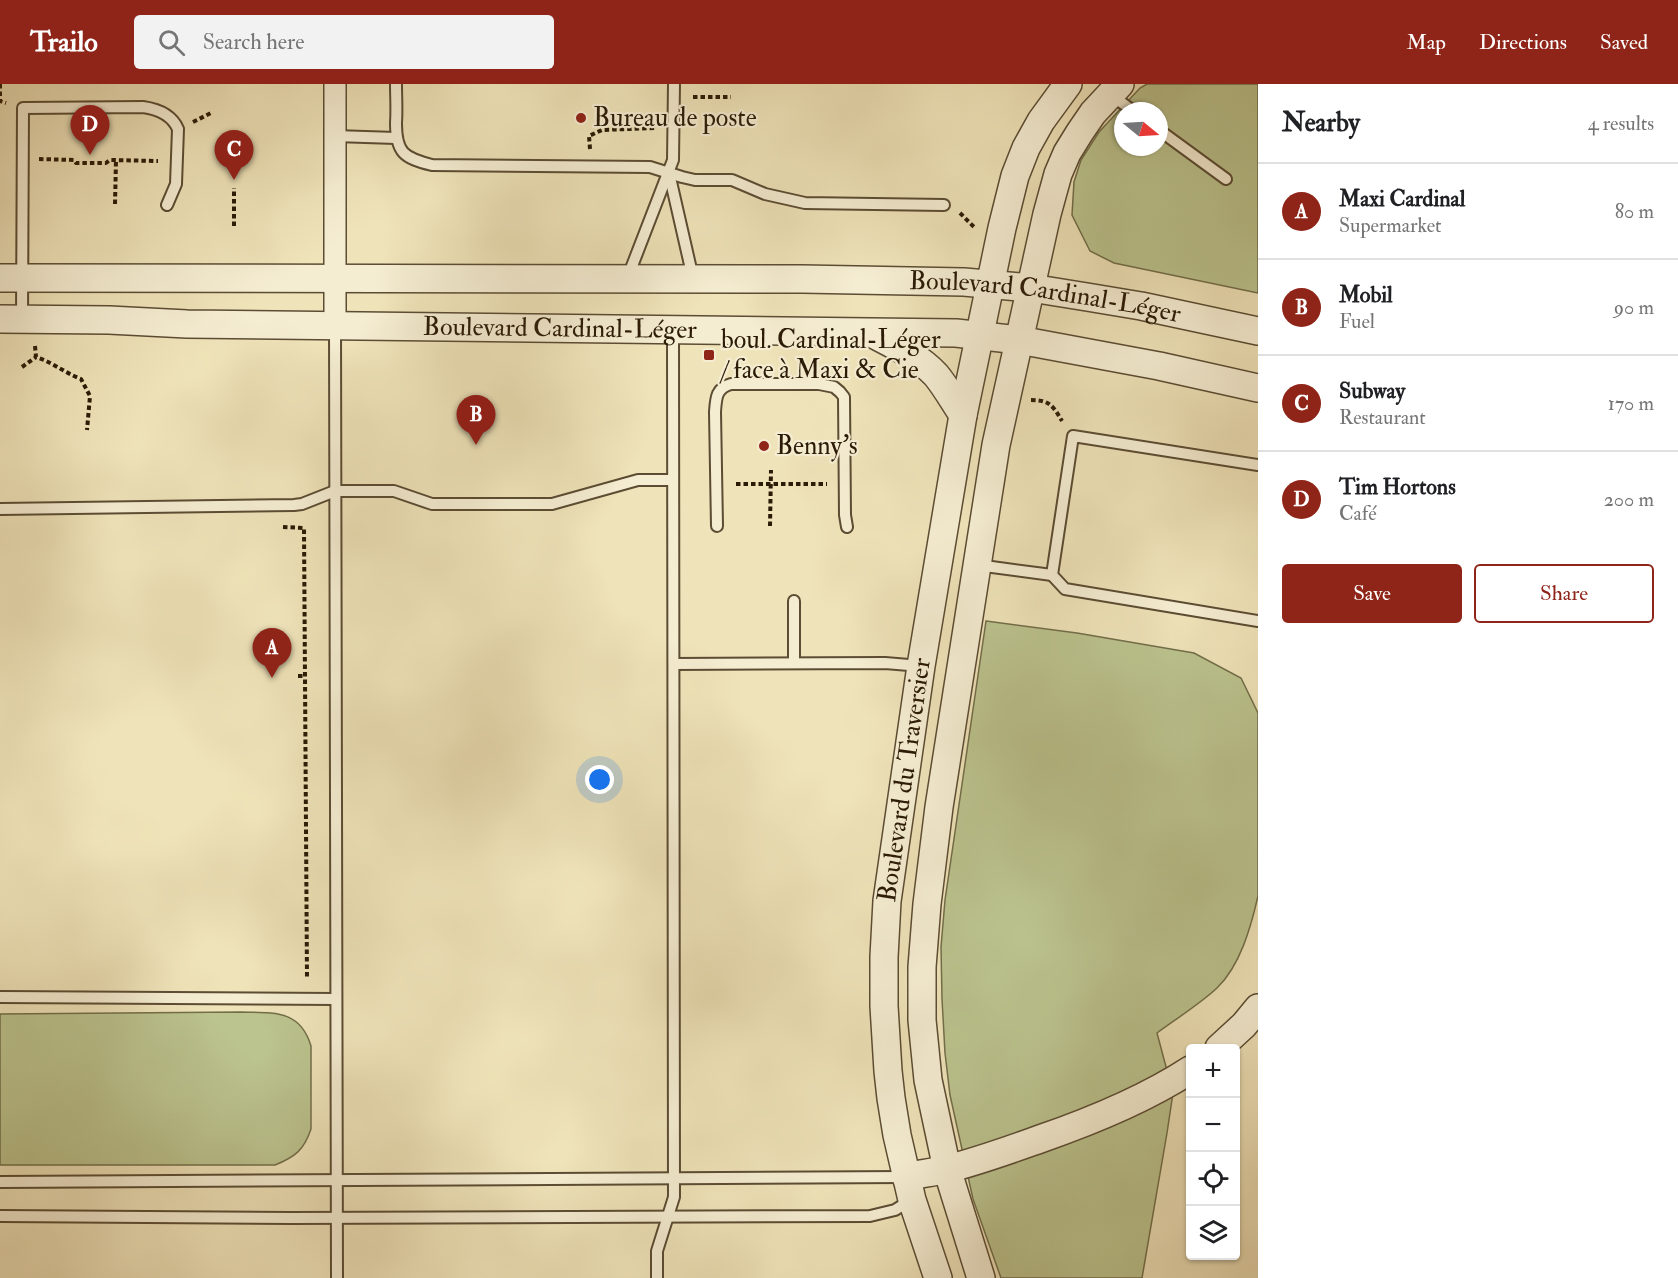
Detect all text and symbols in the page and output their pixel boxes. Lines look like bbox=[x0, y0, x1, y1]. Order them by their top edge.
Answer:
search box bbox=[134, 15, 554, 69]
text: Trailo bbox=[30, 25, 98, 60]
icon: search bbox=[155, 26, 188, 59]
text: Search here bbox=[203, 28, 304, 56]
text: Map bbox=[1406, 29, 1446, 56]
text: Directions bbox=[1479, 29, 1567, 56]
text: Saved bbox=[1600, 29, 1648, 56]
place label: Bureau de poste bbox=[593, 102, 757, 135]
north arrow bbox=[1114, 102, 1168, 156]
pin: D bbox=[70, 106, 110, 155]
text: Nearby bbox=[1282, 107, 1360, 139]
marker: Bureau de poste bbox=[574, 111, 588, 125]
text: 4 results bbox=[1588, 111, 1654, 136]
pin: C bbox=[214, 130, 254, 180]
text: Maxi Cardinal bbox=[1339, 185, 1465, 213]
text: A bbox=[1295, 199, 1308, 224]
text: 80 m bbox=[1615, 199, 1654, 224]
text: Supermarket bbox=[1339, 213, 1442, 238]
street label: Boulevard Cardinal-Léger bbox=[909, 265, 1184, 330]
text: Mobil bbox=[1339, 281, 1393, 309]
text: B bbox=[1295, 295, 1308, 320]
text: 90 m bbox=[1614, 295, 1654, 320]
text: Fuel bbox=[1339, 309, 1375, 334]
street label: Boulevard Cardinal-Léger bbox=[423, 311, 697, 346]
place label: boul. Cardinal-Léger / face à Maxi & Cie bbox=[719, 324, 941, 386]
marker: boul. Cardinal-Léger / face à Maxi & Cie bbox=[702, 348, 716, 362]
text: Subway bbox=[1339, 377, 1405, 405]
text: C bbox=[1294, 391, 1309, 416]
text: 170 m bbox=[1608, 391, 1654, 416]
pin: B bbox=[456, 396, 496, 445]
text: Restaurant bbox=[1339, 405, 1426, 430]
place label: Benny's bbox=[776, 430, 858, 462]
marker: Benny's bbox=[757, 439, 771, 453]
text: Tim Hortons bbox=[1339, 473, 1456, 501]
text: D bbox=[1293, 487, 1310, 512]
text: 200 m bbox=[1604, 487, 1654, 512]
text: Café bbox=[1339, 501, 1377, 526]
button: Save bbox=[1282, 564, 1462, 623]
button: Share bbox=[1474, 564, 1654, 623]
pin: A bbox=[252, 628, 292, 678]
street label: Boulevard du Traversier bbox=[871, 655, 938, 904]
your location bbox=[585, 765, 614, 794]
map controls bbox=[1186, 1044, 1240, 1260]
button: + bbox=[1186, 1044, 1240, 1098]
button: − bbox=[1186, 1098, 1240, 1152]
button: locate bbox=[1186, 1152, 1240, 1206]
button: layers bbox=[1186, 1206, 1240, 1260]

